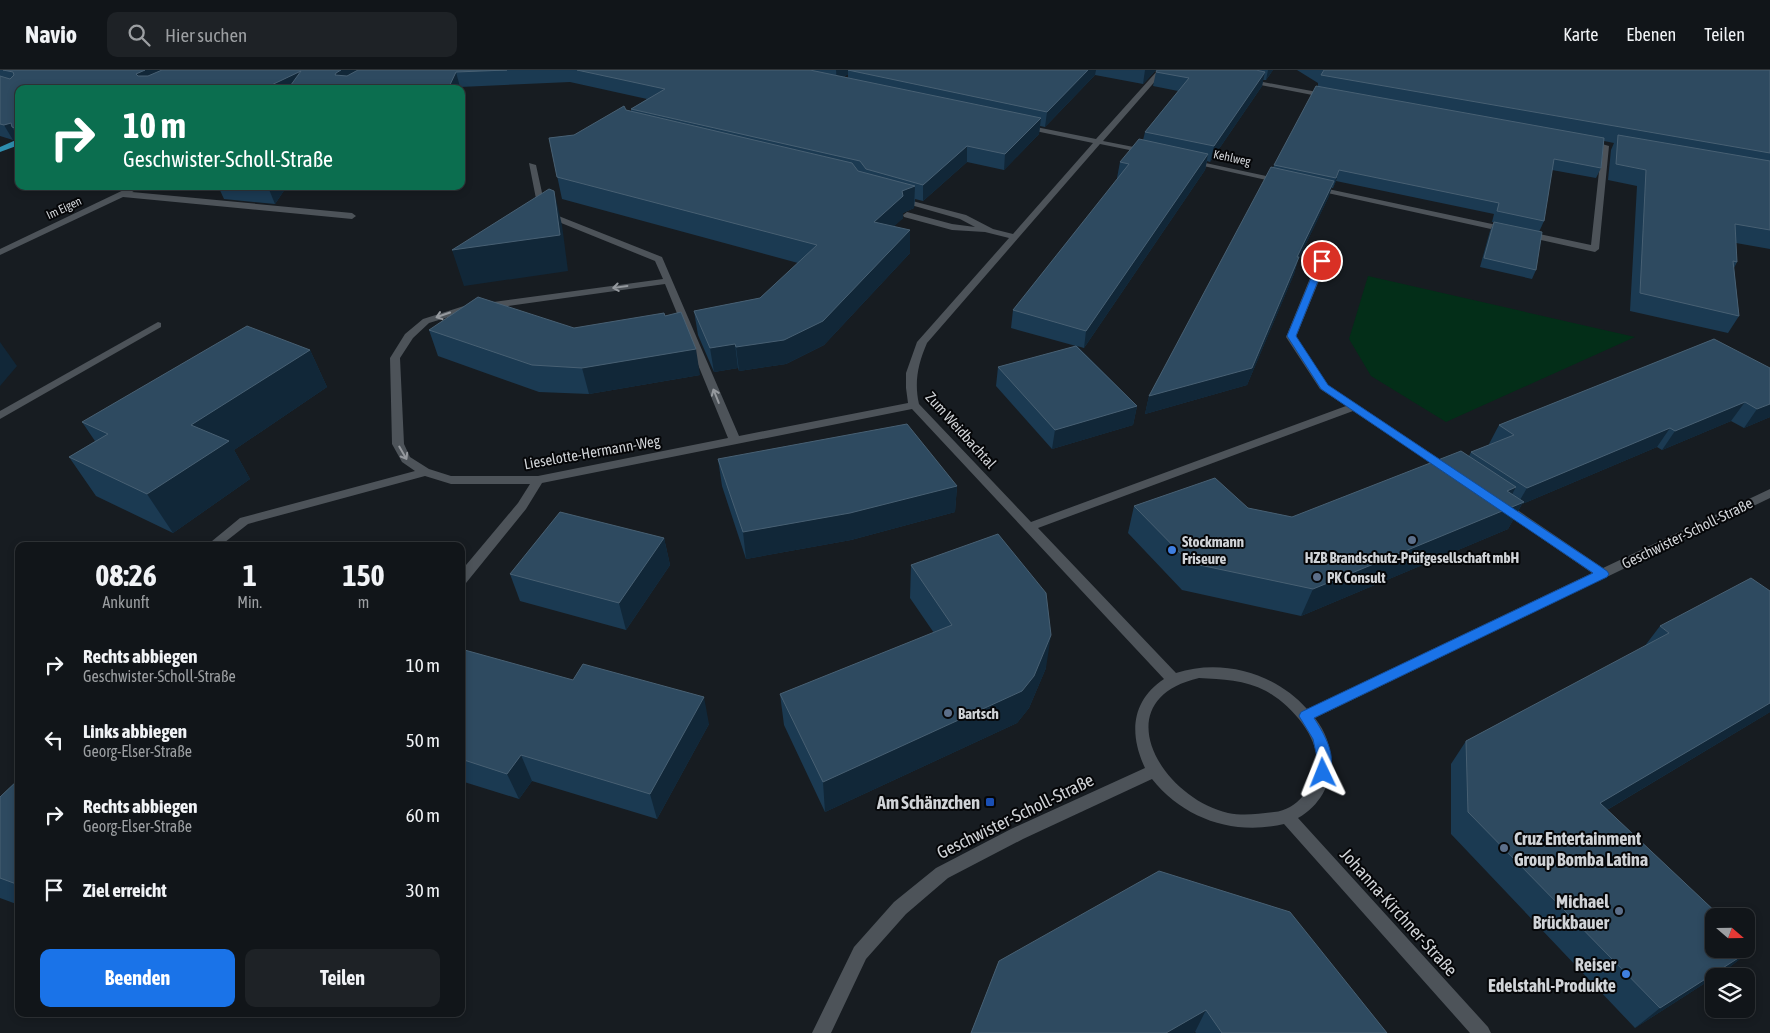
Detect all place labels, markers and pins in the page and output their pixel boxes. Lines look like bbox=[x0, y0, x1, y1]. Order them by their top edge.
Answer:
pin bbox=[1301, 240, 1343, 282]
place label: Stockmann Friseure bbox=[1182, 533, 1244, 567]
marker: HZB Brandschutz-Prüfgesellschaft mbH bbox=[1406, 534, 1418, 546]
marker: Stockmann Friseure bbox=[1166, 544, 1178, 556]
place label: HZB Brandschutz-Prüfgesellschaft mbH bbox=[1305, 549, 1519, 566]
place label: PK Consult bbox=[1327, 569, 1386, 586]
marker: PK Consult bbox=[1311, 571, 1323, 583]
place label: Bartsch bbox=[958, 705, 999, 722]
marker: Bartsch bbox=[942, 707, 954, 719]
place label: Am Schänzchen bbox=[876, 792, 980, 813]
marker: Am Schänzchen bbox=[984, 796, 996, 808]
place label: Cruz Entertainment Group Bomba Latina bbox=[1514, 828, 1648, 870]
marker: Cruz Entertainment Group Bomba Latina bbox=[1498, 842, 1510, 854]
place label: Michael Brückbauer bbox=[1533, 891, 1610, 933]
marker: Michael Brückbauer bbox=[1613, 905, 1625, 917]
place label: Reiser Edelstahl-Produkte bbox=[1488, 954, 1617, 996]
marker: Reiser Edelstahl-Produkte bbox=[1620, 968, 1632, 980]

